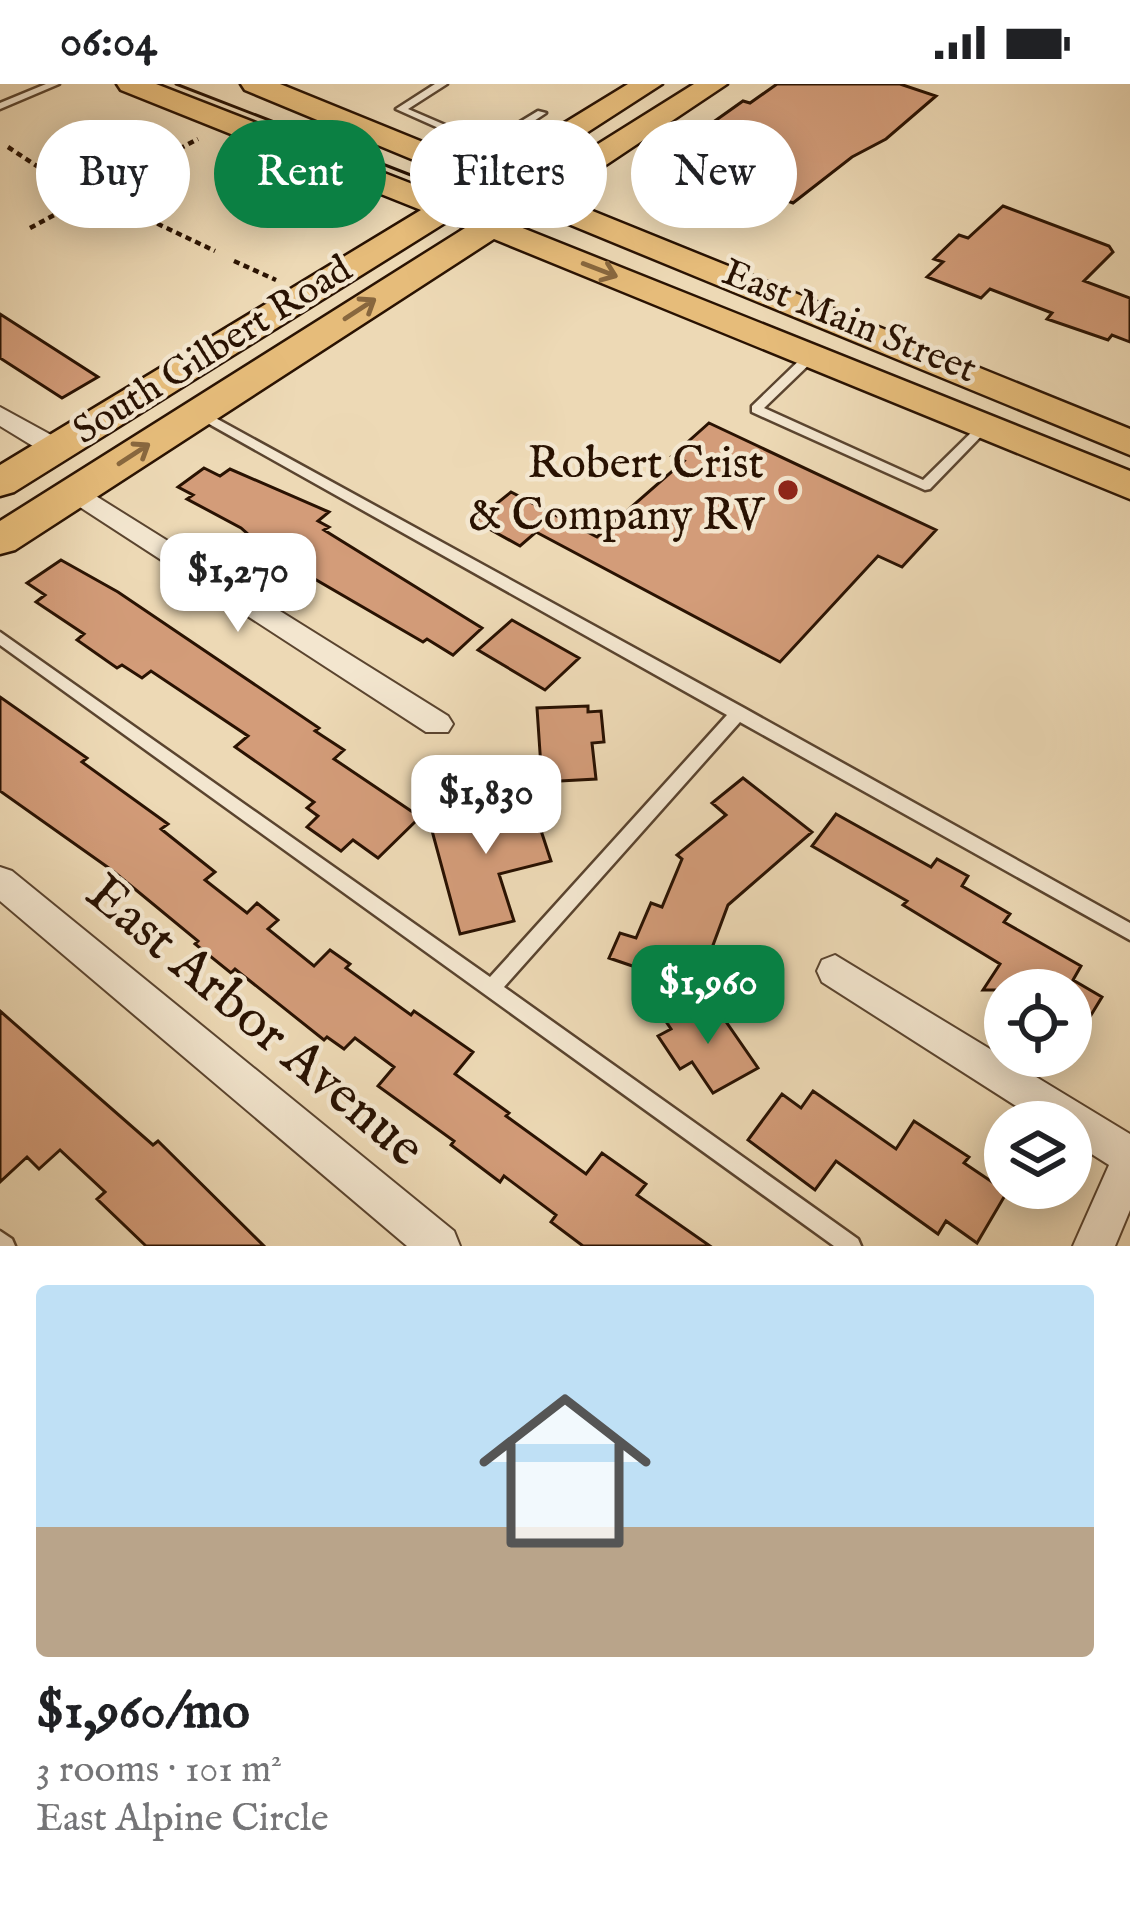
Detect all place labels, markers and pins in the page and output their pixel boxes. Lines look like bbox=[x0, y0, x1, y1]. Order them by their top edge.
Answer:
place label: Robert Crist & Company RV bbox=[468, 436, 766, 545]
marker: Robert Crist & Company RV bbox=[775, 477, 801, 503]
pin: $1,270 bbox=[140, 533, 336, 635]
pin: $1,830 bbox=[388, 755, 584, 857]
pin: $1,960 bbox=[610, 945, 806, 1047]

